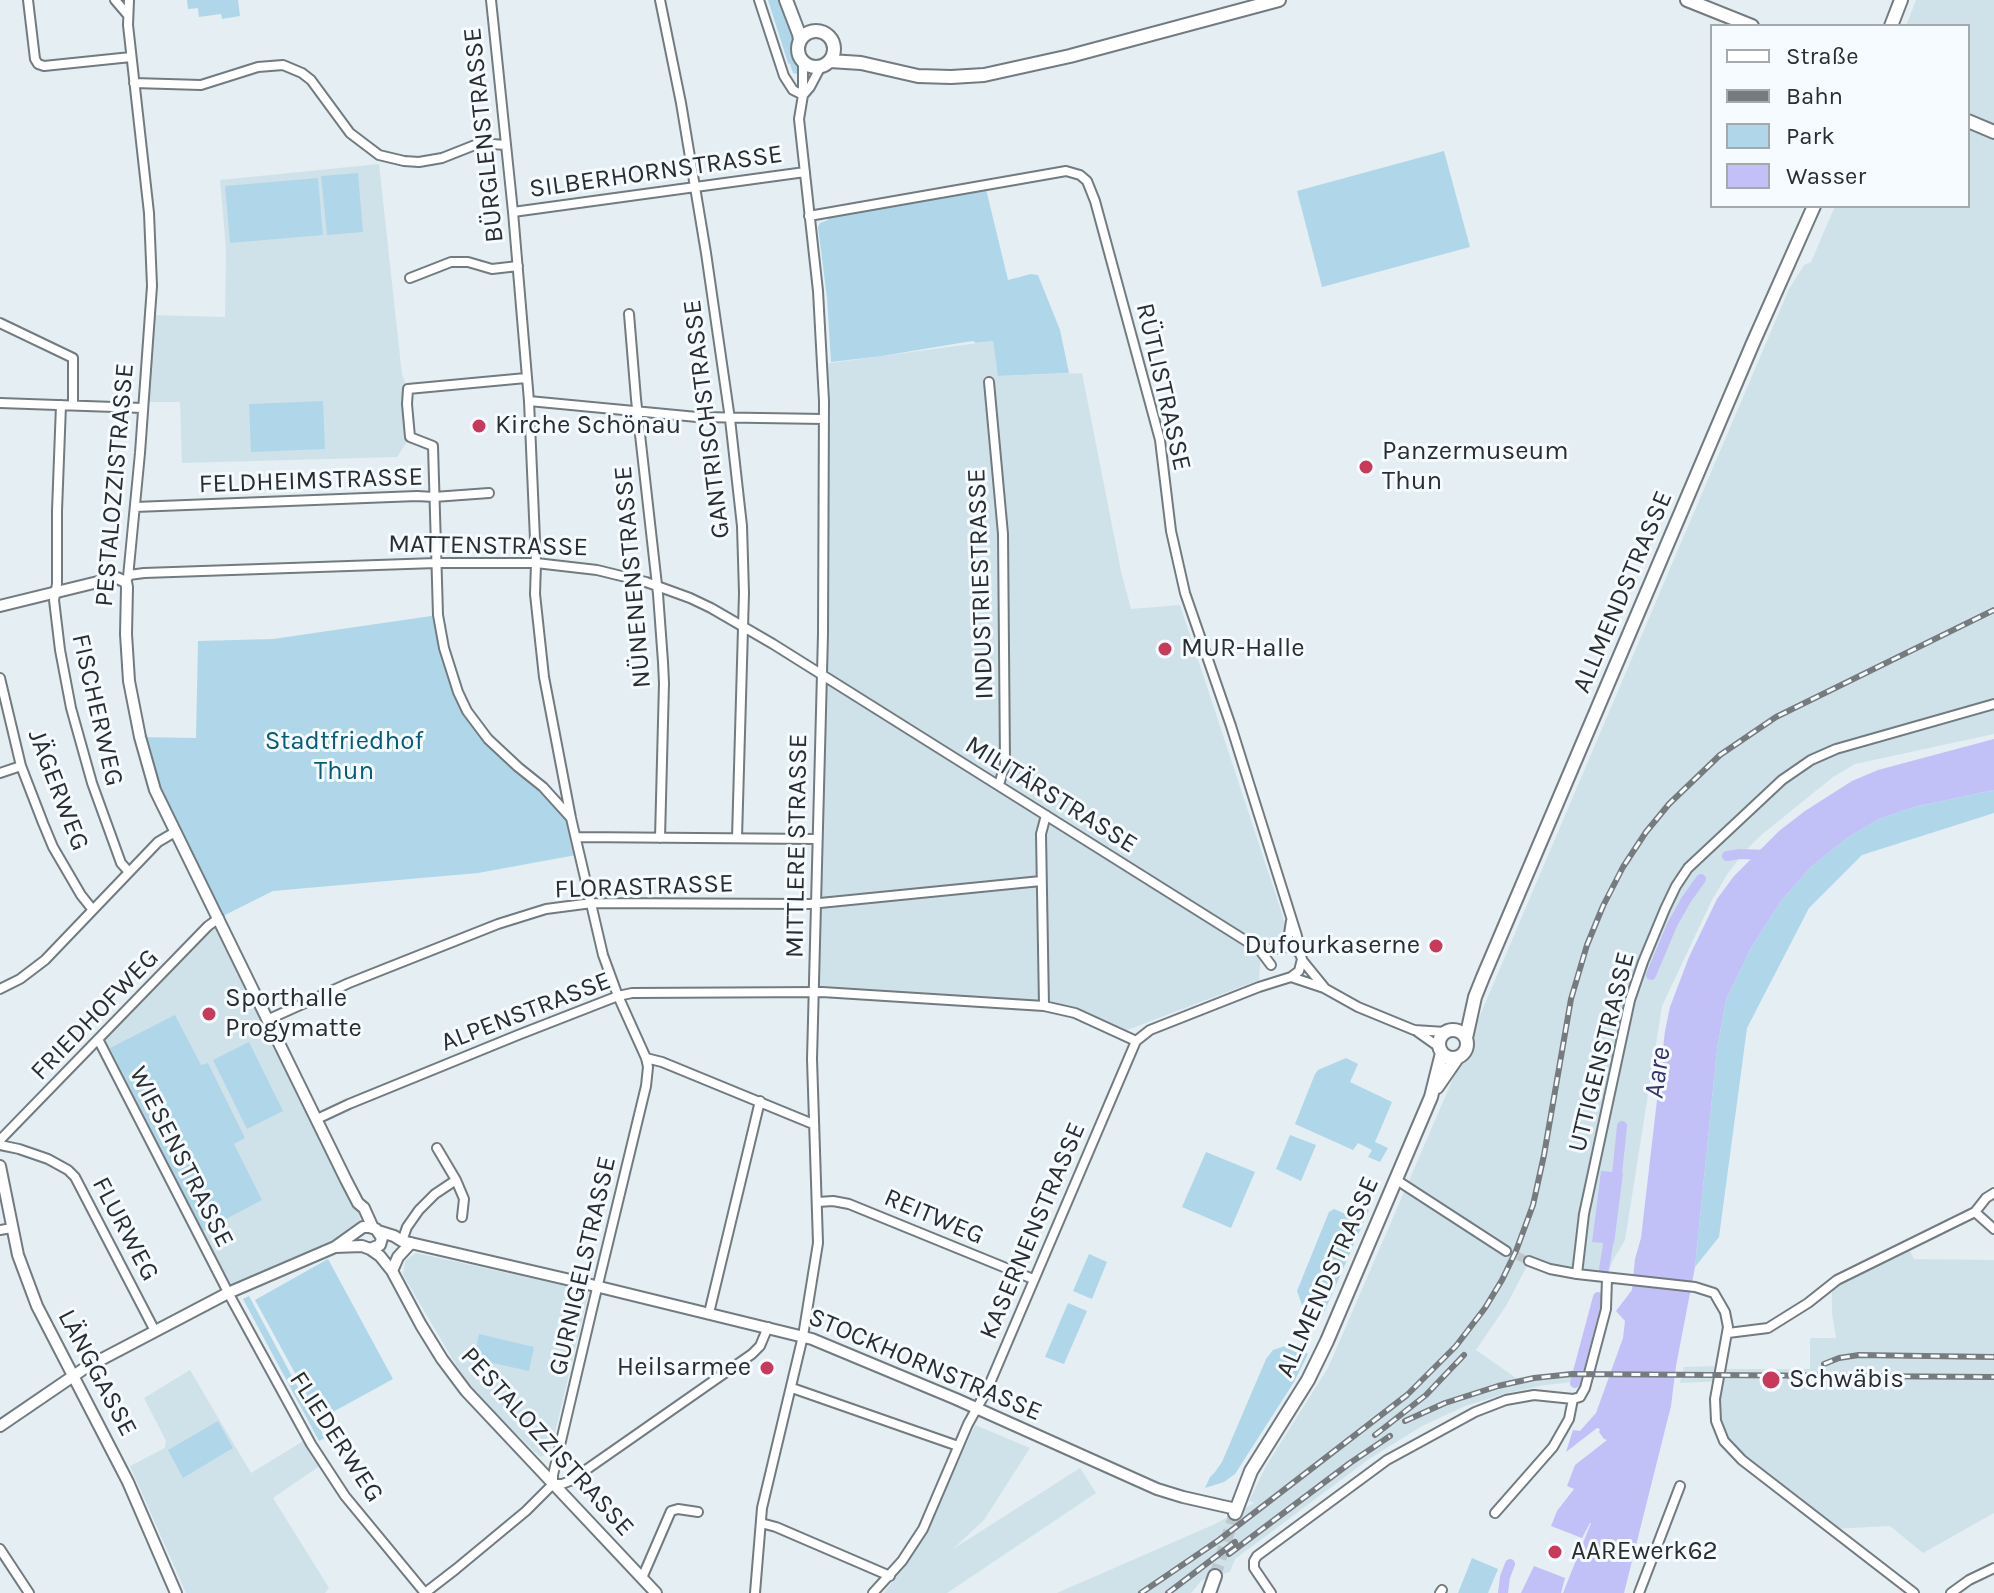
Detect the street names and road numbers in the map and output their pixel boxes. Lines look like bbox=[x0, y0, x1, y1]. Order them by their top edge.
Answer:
street label: BÜRGLENSTRASSE bbox=[457, 26, 511, 244]
street label: SILBERHORNSTRASSE bbox=[527, 139, 785, 205]
street label: GANTRISCHSTRASSE bbox=[677, 298, 737, 540]
street label: RÜTLISTRASSE bbox=[1129, 300, 1197, 474]
street label: PESTALOZZISTRASSE bbox=[89, 362, 141, 608]
street label: FELDHEIMSTRASSE bbox=[198, 461, 424, 501]
street label: NÜNENENSTRASSE bbox=[608, 465, 658, 689]
street label: INDUSTRIESTRASSE bbox=[961, 468, 1001, 700]
street label: ALLMENDSTRASSE bbox=[1566, 486, 1680, 698]
street label: MATTENSTRASSE bbox=[388, 529, 588, 563]
street label: FISCHERWEG bbox=[64, 631, 130, 789]
street label: JÄGERWEG bbox=[21, 725, 95, 855]
street label: MILITÄRSTRASSE bbox=[959, 730, 1143, 860]
street label: MITTLERE STRASSE bbox=[779, 734, 815, 958]
street label: FLORASTRASSE bbox=[554, 868, 734, 906]
street label: FRIEDHOFWEG bbox=[24, 943, 166, 1087]
street label: UTTIGENSTRASSE bbox=[1562, 949, 1642, 1155]
street label: ALPENSTRASSE bbox=[437, 965, 615, 1059]
street label: WIESENSTRASSE bbox=[122, 1061, 240, 1253]
street label: KASERNENSTRASSE bbox=[973, 1118, 1093, 1344]
street label: GURNIGELSTRASSE bbox=[543, 1153, 623, 1379]
street label: FLURWEG bbox=[85, 1172, 165, 1286]
street label: ALLMENDSTRASSE bbox=[1270, 1172, 1386, 1382]
street label: REITWEG bbox=[879, 1182, 989, 1252]
street label: STOCKHORNSTRASSE bbox=[803, 1302, 1047, 1428]
street label: LÄNGGASSE bbox=[51, 1304, 143, 1442]
street label: PESTALOZZISTRASSE bbox=[454, 1341, 640, 1543]
street label: FLIEDERWEG bbox=[282, 1366, 390, 1508]

